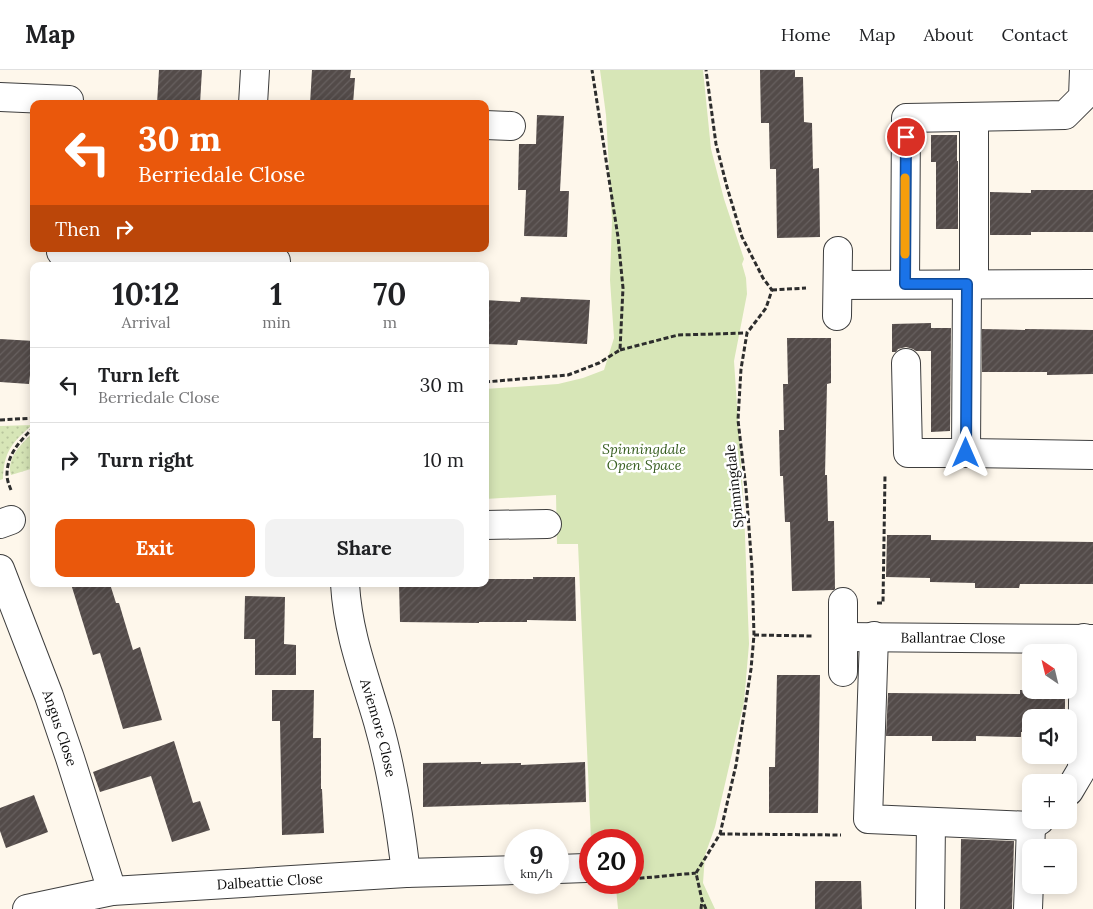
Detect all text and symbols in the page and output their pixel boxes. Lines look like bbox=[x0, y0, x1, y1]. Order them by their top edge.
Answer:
text: Map bbox=[25, 19, 75, 50]
text: Home bbox=[781, 23, 831, 46]
text: Map bbox=[859, 23, 895, 46]
text: About bbox=[923, 23, 973, 46]
text: Contact bbox=[1001, 23, 1068, 46]
text: 30 m bbox=[138, 116, 221, 161]
pin bbox=[885, 116, 927, 158]
icon: left bbox=[55, 120, 120, 185]
icon: arrive bbox=[892, 123, 920, 151]
text: Berriedale Close bbox=[138, 160, 305, 188]
icon: right bbox=[110, 215, 138, 243]
text: Then bbox=[55, 217, 100, 241]
text: 10:12 bbox=[113, 275, 180, 313]
text: 1 bbox=[270, 275, 282, 313]
text: 70 bbox=[373, 275, 406, 313]
text: Arrival bbox=[122, 312, 171, 332]
text: min bbox=[262, 312, 291, 332]
text: m bbox=[383, 312, 397, 332]
text: Turn left bbox=[98, 363, 179, 387]
icon: left bbox=[55, 371, 83, 399]
text: 30 m bbox=[420, 373, 464, 397]
text: Berriedale Close bbox=[98, 387, 220, 407]
position arrow bbox=[939, 426, 991, 478]
park label: Spinningdale Open Space bbox=[602, 440, 686, 474]
street label: Spinningdale bbox=[721, 443, 747, 529]
icon: right bbox=[55, 446, 83, 474]
text: Turn right bbox=[98, 448, 194, 472]
text: 10 m bbox=[423, 448, 464, 472]
button: Exit bbox=[55, 519, 255, 577]
button: Share bbox=[265, 519, 464, 577]
street label: Ballantrae Close bbox=[900, 628, 1006, 647]
north arrow bbox=[1022, 644, 1078, 699]
map controls bbox=[1022, 644, 1077, 894]
street label: Aviemore Close bbox=[356, 676, 400, 779]
street label: Angus Close bbox=[38, 686, 81, 769]
button: sound bbox=[1022, 709, 1077, 764]
button: + bbox=[1022, 774, 1077, 829]
speed limit sign: 20 bbox=[579, 829, 644, 894]
text: 9 bbox=[529, 839, 544, 871]
button: − bbox=[1022, 839, 1077, 894]
text: km/h bbox=[520, 866, 553, 881]
street label: Dalbeattie Close bbox=[216, 869, 324, 894]

